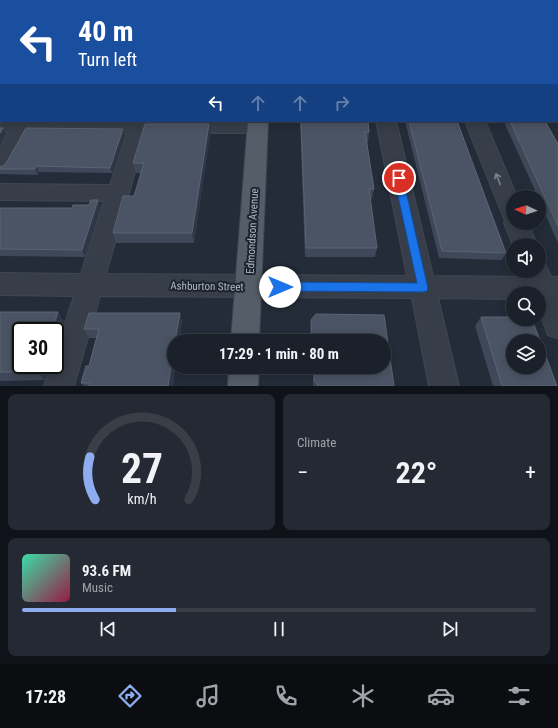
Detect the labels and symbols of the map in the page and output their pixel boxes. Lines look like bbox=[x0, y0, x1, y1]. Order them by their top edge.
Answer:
pin bbox=[382, 161, 416, 195]
one-way arrow bbox=[494, 174, 502, 186]
street label: Edmondson Avenue bbox=[244, 188, 261, 274]
north arrow bbox=[506, 190, 546, 230]
position arrow bbox=[259, 266, 301, 308]
street label: Ashburton Street bbox=[170, 279, 244, 294]
speed limit sign: 30 bbox=[12, 322, 64, 374]

